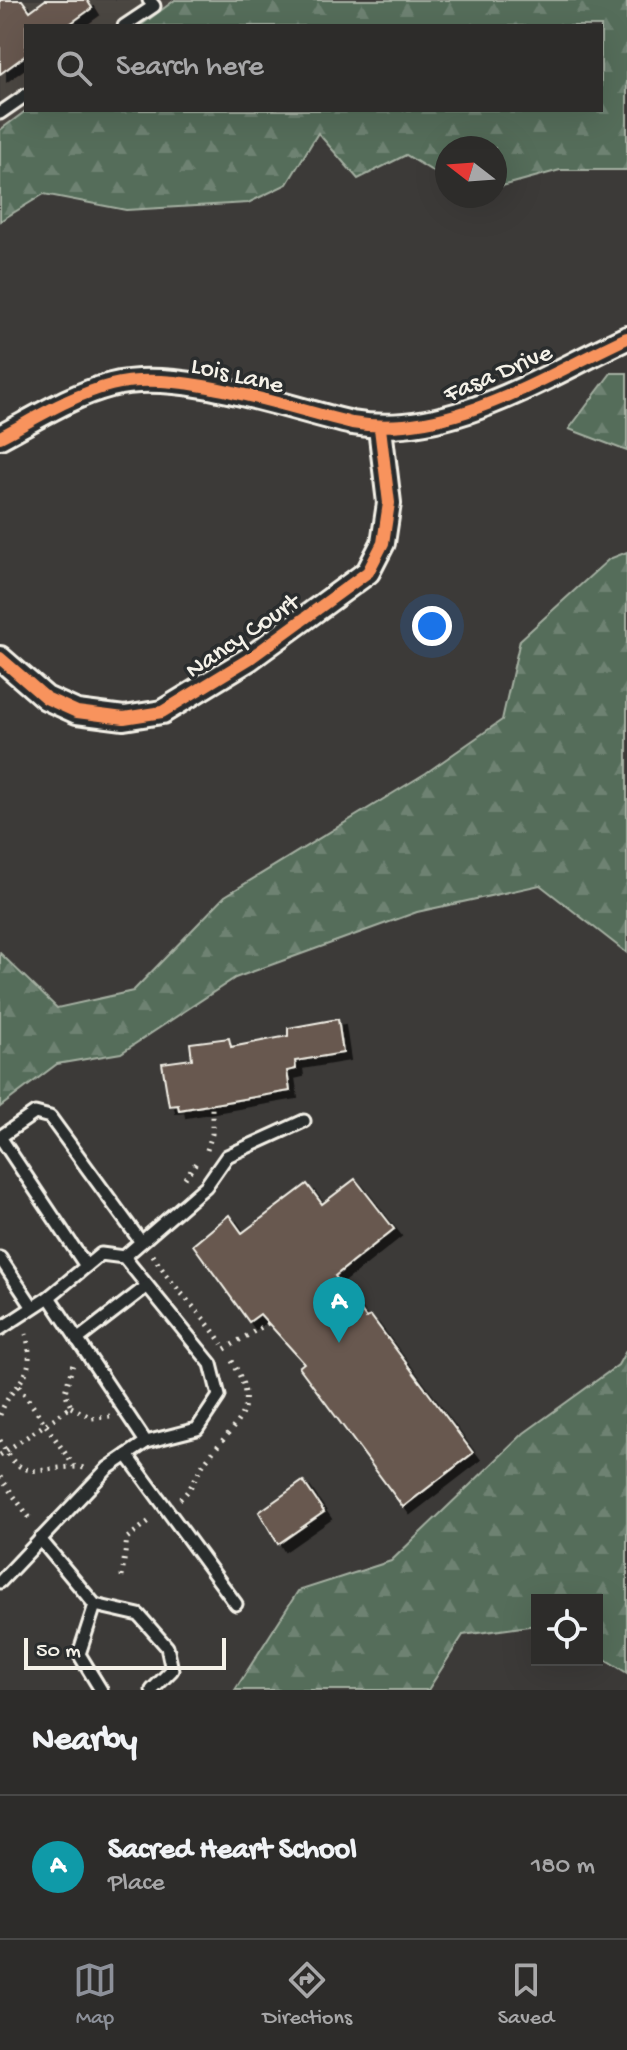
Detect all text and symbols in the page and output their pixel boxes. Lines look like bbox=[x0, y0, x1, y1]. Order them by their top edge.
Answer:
search box bbox=[24, 24, 603, 112]
icon: search bbox=[52, 46, 96, 90]
text: Search here bbox=[116, 51, 264, 86]
north arrow bbox=[435, 136, 507, 208]
street label: Fasa Drive bbox=[439, 338, 558, 412]
street label: Lois Lane bbox=[188, 352, 287, 403]
street label: Nancy Court bbox=[180, 587, 309, 687]
your location bbox=[412, 606, 452, 646]
pin: A bbox=[313, 1277, 365, 1343]
map controls bbox=[531, 1594, 603, 1666]
button: locate bbox=[531, 1594, 603, 1666]
scale bar bbox=[24, 1634, 226, 1670]
text: 50 m bbox=[36, 1639, 81, 1665]
text: Nearby bbox=[32, 1722, 137, 1762]
text: Sacred Heart School bbox=[108, 1834, 357, 1869]
text: A bbox=[50, 1852, 66, 1883]
text: 180 m bbox=[531, 1852, 595, 1883]
text: Place bbox=[108, 1869, 165, 1900]
tab: Map bbox=[73, 1958, 117, 2032]
tab: Directions bbox=[263, 1958, 352, 2032]
tab: Saved bbox=[498, 1958, 554, 2032]

